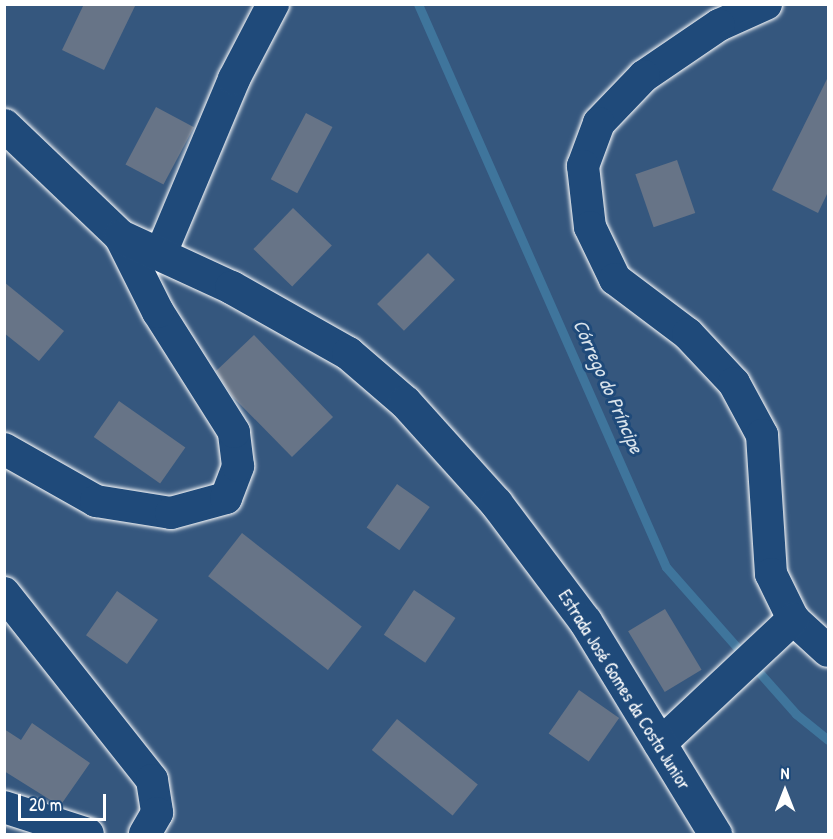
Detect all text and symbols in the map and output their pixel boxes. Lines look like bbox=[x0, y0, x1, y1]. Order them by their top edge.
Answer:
water label: Córrego do Príncipe bbox=[569, 315, 649, 457]
street label: Estrada José Gomes da Costa Junior bbox=[553, 586, 695, 794]
north arrow bbox=[755, 761, 815, 821]
text: N bbox=[781, 762, 789, 784]
scale bar bbox=[21, 782, 110, 820]
text: 20 m bbox=[29, 792, 62, 817]

